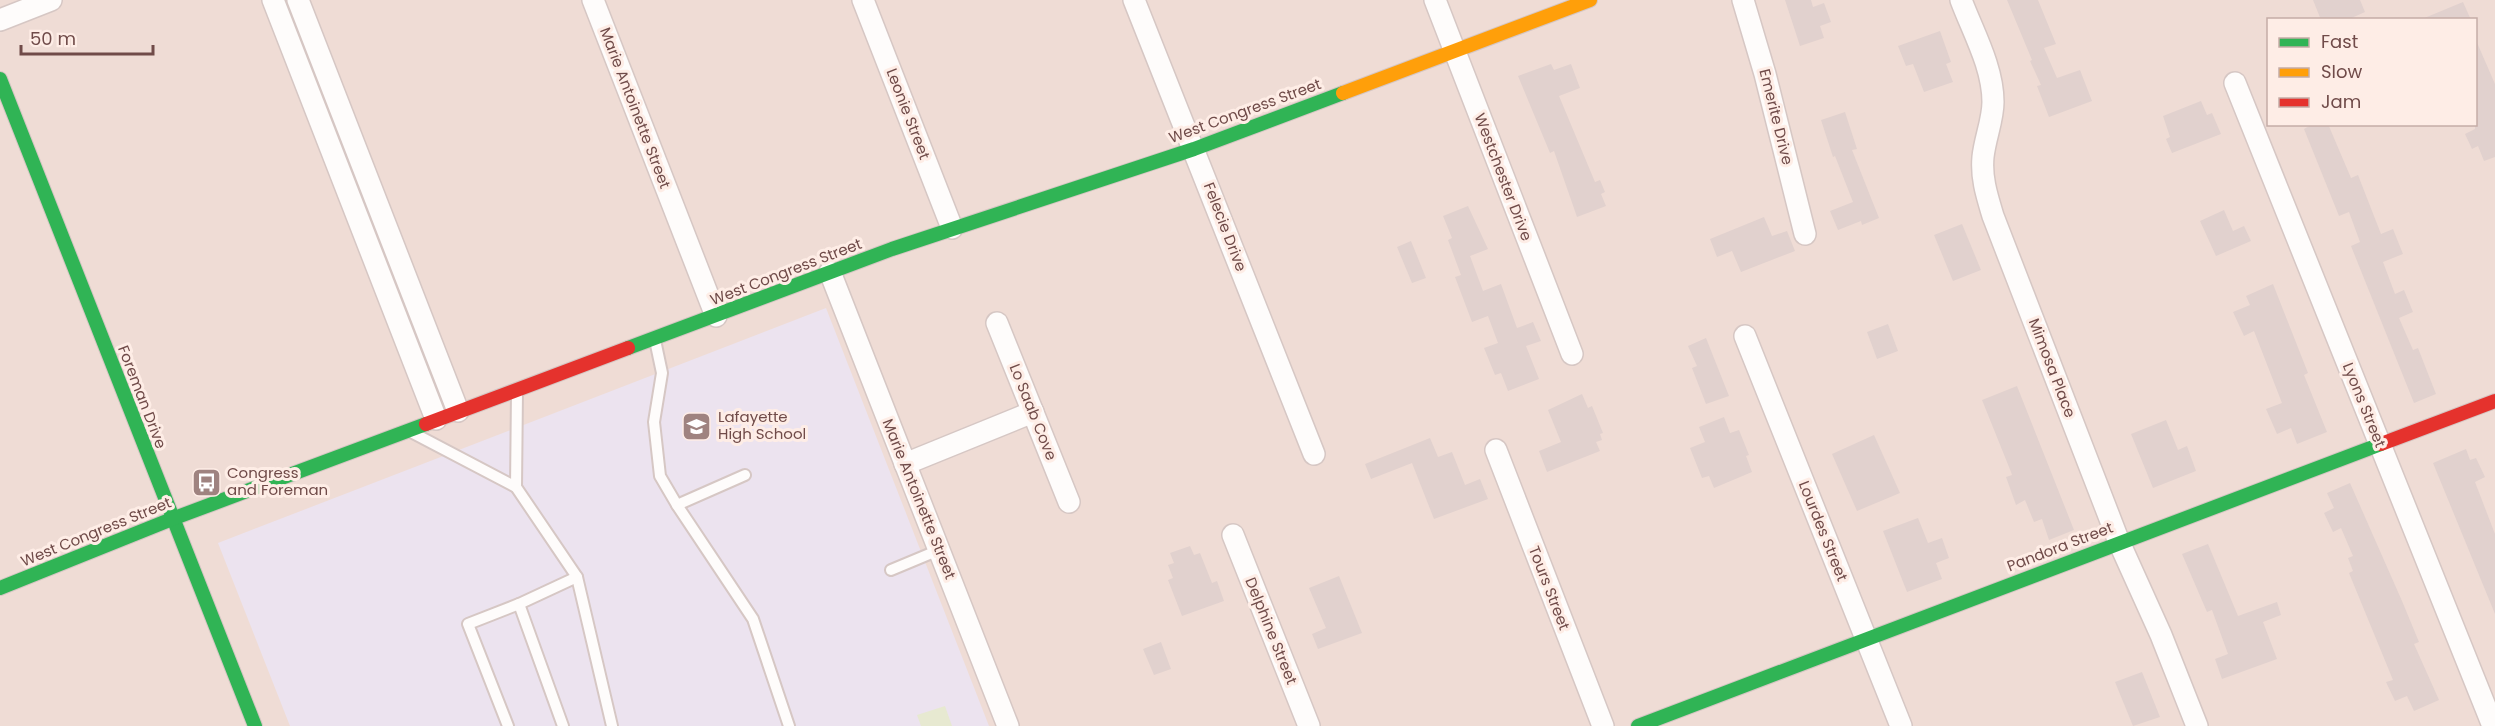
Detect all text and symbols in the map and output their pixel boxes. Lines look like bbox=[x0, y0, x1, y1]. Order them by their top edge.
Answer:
scale bar bbox=[21, 18, 153, 56]
legend bbox=[2267, 18, 2477, 126]
street label: Marie Antoinette Street bbox=[595, 24, 676, 191]
text: 50 m bbox=[30, 26, 76, 51]
text: Fast bbox=[2321, 29, 2358, 54]
text: Slow bbox=[2321, 59, 2363, 84]
street label: Leonie Street bbox=[881, 65, 935, 162]
street label: Emerite Drive bbox=[1754, 67, 1799, 167]
street label: West Congress Street bbox=[1166, 73, 1324, 148]
text: Jam bbox=[2321, 89, 2361, 114]
street label: Westchester Drive bbox=[1469, 110, 1537, 244]
street label: Felecie Drive bbox=[1199, 179, 1252, 274]
street label: West Congress Street bbox=[707, 233, 865, 310]
street label: Mimosa Place bbox=[2024, 315, 2081, 420]
street label: Foreman Drive bbox=[113, 342, 172, 451]
street label: Lyons Street bbox=[2338, 359, 2391, 450]
street label: Lo Saab Cove bbox=[1005, 360, 1062, 463]
place label: Lafayette High School bbox=[718, 406, 806, 444]
school or university icon: Lafayette High School bbox=[681, 410, 713, 442]
street label: Marie Antoinette Street bbox=[878, 416, 961, 582]
place label: Congress and Foreman bbox=[227, 462, 328, 500]
bus stop icon: Congress and Foreman bbox=[190, 466, 222, 498]
street label: Lourdes Street bbox=[1794, 478, 1853, 584]
street label: West Congress Street bbox=[17, 492, 174, 571]
street label: Pandora Street bbox=[2004, 517, 2116, 576]
street label: Tours Street bbox=[1524, 543, 1575, 633]
street label: Delphine Street bbox=[1240, 574, 1303, 688]

